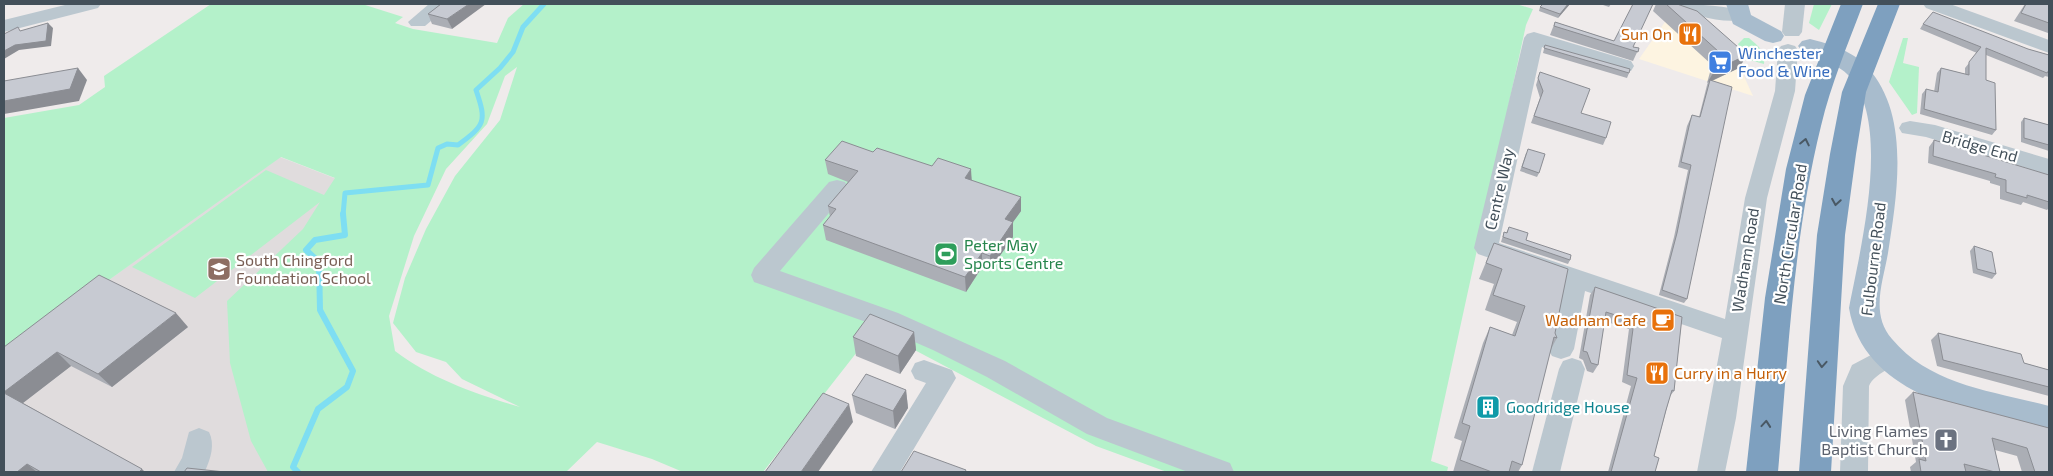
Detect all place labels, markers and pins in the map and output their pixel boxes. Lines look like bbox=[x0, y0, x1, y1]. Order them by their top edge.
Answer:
restaurant icon: Sun On bbox=[1677, 21, 1703, 47]
place label: Sun On bbox=[1621, 24, 1672, 43]
place label: Winchester Food & Wine bbox=[1738, 43, 1830, 80]
supermarket icon: Winchester Food & Wine bbox=[1707, 49, 1733, 75]
place label: Peter May Sports Centre bbox=[964, 235, 1063, 272]
sports icon: Peter May Sports Centre bbox=[933, 241, 959, 267]
place label: South Chingford Foundation School bbox=[236, 250, 371, 287]
school or university icon: South Chingford Foundation School bbox=[206, 256, 232, 282]
cafe icon: Wadham Cafe bbox=[1650, 307, 1676, 333]
place label: Wadham Cafe bbox=[1545, 310, 1646, 329]
restaurant icon: Curry in a Hurry bbox=[1644, 360, 1670, 386]
place label: Curry in a Hurry bbox=[1674, 363, 1788, 382]
building icon: Goodridge House bbox=[1475, 394, 1501, 420]
place label: Goodridge House bbox=[1506, 397, 1630, 416]
place label: Living Flames Baptist Church bbox=[1821, 421, 1928, 458]
church icon: Living Flames Baptist Church bbox=[1933, 427, 1959, 453]

